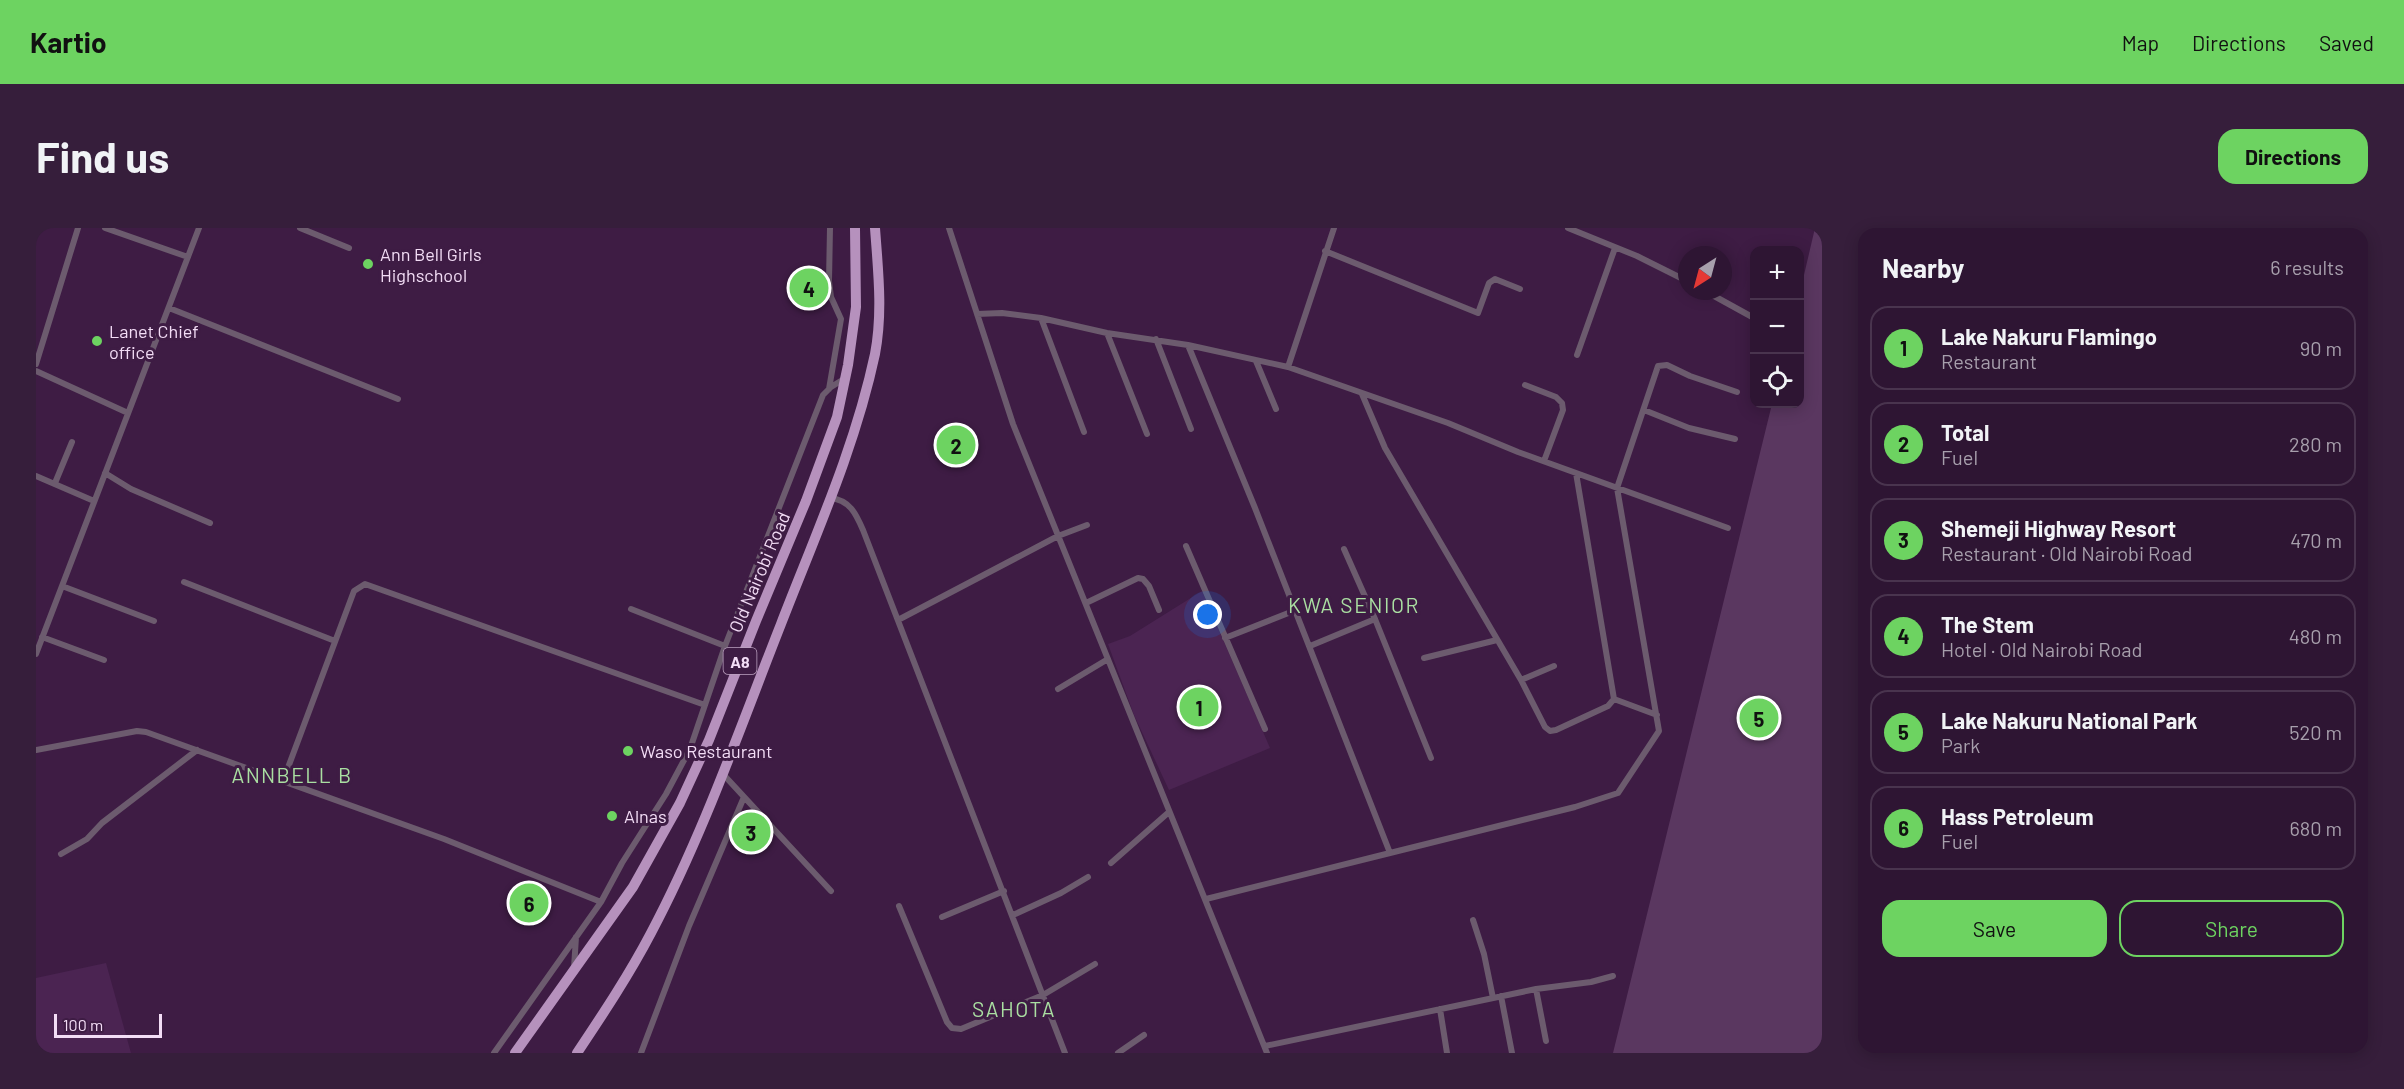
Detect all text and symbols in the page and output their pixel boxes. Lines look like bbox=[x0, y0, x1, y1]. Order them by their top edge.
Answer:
text: Kartio bbox=[30, 25, 107, 59]
text: Map bbox=[2122, 30, 2159, 55]
text: Directions bbox=[2192, 30, 2286, 55]
text: Saved bbox=[2319, 30, 2374, 55]
button: Directions bbox=[2218, 129, 2368, 184]
text: Find us bbox=[36, 131, 169, 181]
place label: Ann Bell Girls Highschool bbox=[380, 243, 482, 286]
north arrow bbox=[1678, 246, 1732, 300]
map controls bbox=[1750, 246, 1804, 408]
button: + bbox=[1750, 246, 1804, 300]
text: Nearby bbox=[1882, 252, 1964, 283]
text: 6 results bbox=[2270, 255, 2344, 279]
marker: Ann Bell Girls Highschool bbox=[361, 257, 375, 271]
pin: 4 bbox=[790, 266, 828, 310]
button: − bbox=[1750, 300, 1804, 354]
place label: Lanet Chief office bbox=[109, 320, 199, 363]
text: Lake Nakuru Flamingo bbox=[1941, 323, 2157, 349]
marker: Lanet Chief office bbox=[90, 334, 104, 348]
text: 1 bbox=[1900, 336, 1907, 360]
text: 90 m bbox=[2300, 336, 2342, 360]
text: Restaurant bbox=[1941, 349, 2037, 373]
button: locate bbox=[1750, 354, 1804, 408]
text: Total bbox=[1941, 419, 1989, 445]
pin: 2 bbox=[936, 422, 976, 468]
text: 2 bbox=[1898, 432, 1909, 456]
text: 280 m bbox=[2289, 432, 2342, 456]
text: Fuel bbox=[1941, 445, 1978, 469]
street label: Old Nairobi Road bbox=[724, 508, 794, 636]
text: Shemeji Highway Resort bbox=[1941, 515, 2176, 541]
text: 3 bbox=[1898, 528, 1909, 552]
text: 470 m bbox=[2290, 528, 2342, 552]
text: Restaurant · Old Nairobi Road bbox=[1941, 541, 2192, 565]
district label: KWA SENIOR bbox=[1288, 592, 1420, 617]
your location bbox=[1193, 600, 1222, 629]
text: The Stem bbox=[1941, 611, 2034, 637]
text: 4 bbox=[1897, 624, 1910, 648]
text: 480 m bbox=[2289, 624, 2342, 648]
text: Hotel · Old Nairobi Road bbox=[1941, 637, 2142, 661]
road number: A8 bbox=[724, 648, 756, 674]
pin: 1 bbox=[1180, 684, 1218, 730]
pin: 5 bbox=[1740, 696, 1778, 740]
text: Lake Nakuru National Park bbox=[1941, 707, 2198, 733]
text: 5 bbox=[1898, 720, 1909, 744]
text: 520 m bbox=[2289, 720, 2342, 744]
text: Park bbox=[1941, 733, 1980, 757]
place label: Waso Restaurant bbox=[640, 740, 773, 762]
marker: Waso Restaurant bbox=[621, 744, 635, 758]
district label: ANNBELL B bbox=[231, 762, 353, 787]
text: Hass Petroleum bbox=[1941, 803, 2094, 829]
place label: Alnas bbox=[624, 805, 667, 827]
marker: Alnas bbox=[605, 809, 619, 823]
pin: 3 bbox=[732, 810, 770, 854]
text: 6 bbox=[1898, 816, 1909, 840]
text: 680 m bbox=[2289, 816, 2342, 840]
text: Fuel bbox=[1941, 829, 1978, 853]
pin: 6 bbox=[510, 880, 548, 926]
button: Save bbox=[1882, 900, 2107, 957]
button: Share bbox=[2119, 900, 2344, 957]
district label: SAHOTA bbox=[972, 996, 1056, 1021]
scale bar bbox=[54, 1011, 162, 1038]
text: 100 m bbox=[63, 1015, 103, 1034]

